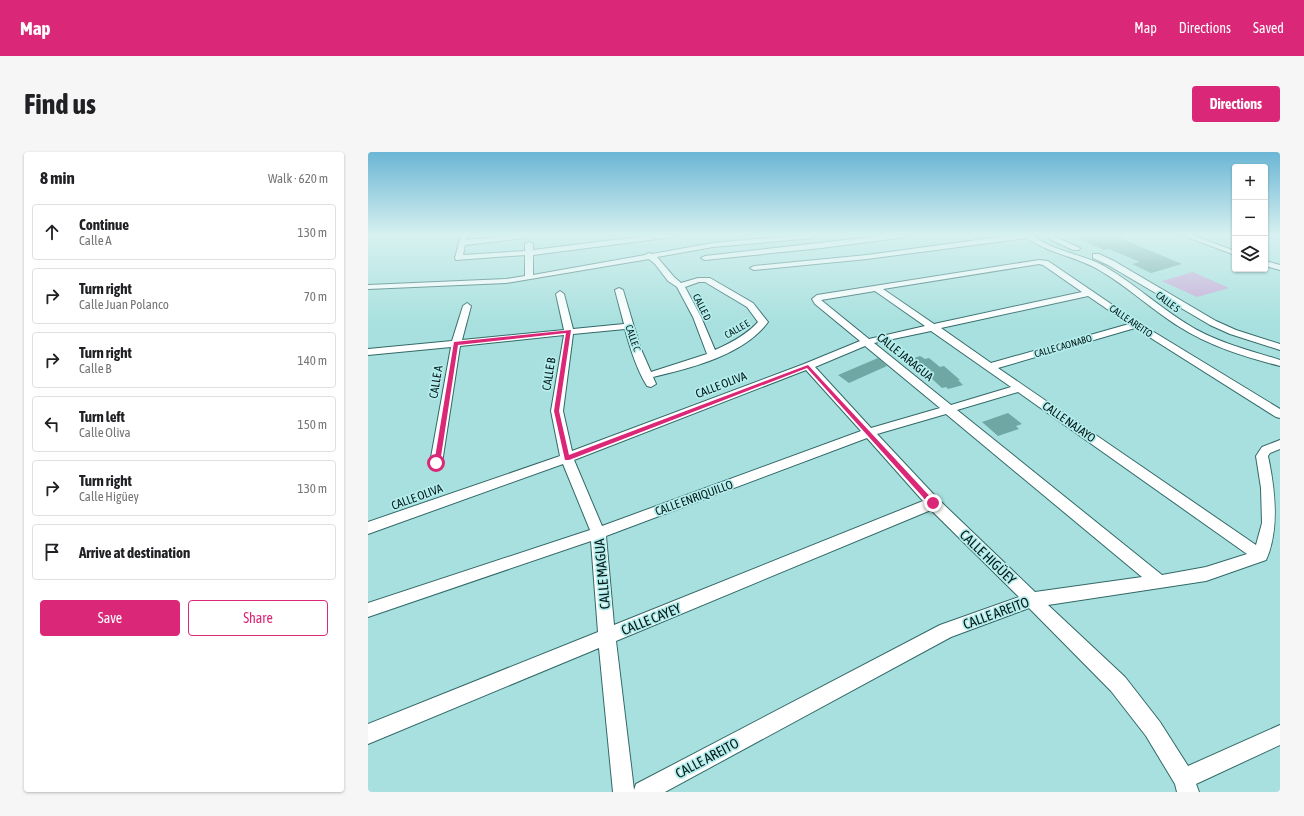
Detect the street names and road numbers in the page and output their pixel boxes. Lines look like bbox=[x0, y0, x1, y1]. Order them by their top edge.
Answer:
street label: CALLE 5 bbox=[1154, 289, 1183, 315]
street label: CALLE D bbox=[691, 292, 714, 322]
street label: CALLE AREITO bbox=[1107, 303, 1155, 339]
street label: CALLE E bbox=[723, 317, 752, 341]
street label: CALLE C bbox=[623, 323, 643, 353]
street label: CALLE JARAGUA bbox=[874, 330, 936, 384]
street label: CALLE CAONABO bbox=[1033, 332, 1093, 359]
street label: CALLE B bbox=[540, 356, 559, 391]
street label: CALLE A bbox=[426, 364, 446, 399]
street label: CALLE OLIVA bbox=[693, 369, 749, 401]
street label: CALLE NAJAYO bbox=[1040, 399, 1098, 445]
street label: CALLE ENRIQUILLO bbox=[653, 477, 735, 519]
street label: CALLE OLIVA bbox=[389, 481, 445, 513]
street label: CALLE HIGÜEY bbox=[957, 526, 1020, 588]
street label: CALLE MAGUA bbox=[591, 538, 613, 610]
street label: CALLE AREITO bbox=[961, 594, 1031, 632]
street label: CALLE CAYEY bbox=[619, 600, 684, 638]
street label: CALLE AREITO bbox=[673, 735, 741, 781]

